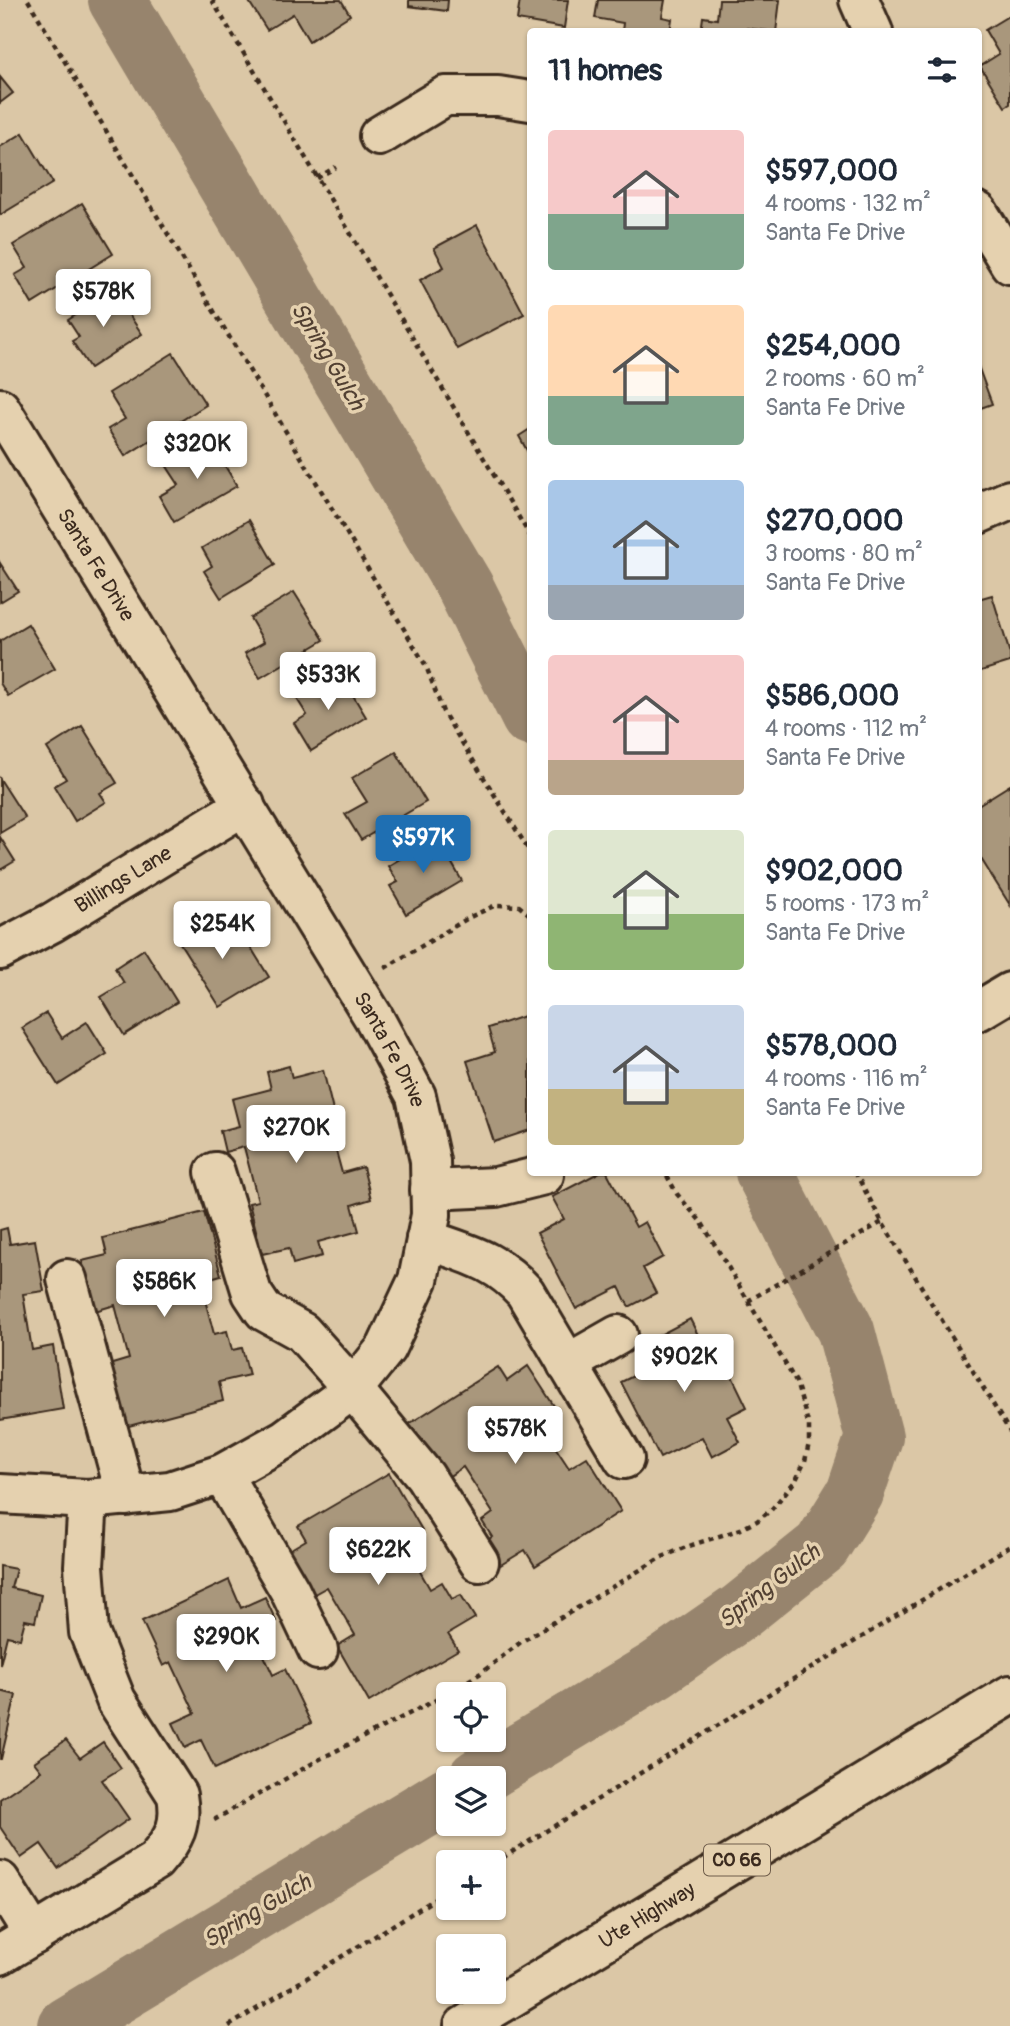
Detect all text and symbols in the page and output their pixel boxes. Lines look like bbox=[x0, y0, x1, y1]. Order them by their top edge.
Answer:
icon: filters bbox=[923, 51, 961, 89]
text: 11 homes bbox=[548, 52, 662, 89]
text: $597,000 bbox=[765, 152, 898, 189]
icon: home bbox=[604, 158, 688, 242]
text: 4 rooms · 132 m² bbox=[765, 189, 931, 218]
text: Santa Fe Drive bbox=[765, 218, 905, 247]
pin: $578K bbox=[54, 270, 152, 329]
text: $578K bbox=[72, 277, 134, 306]
water label: Spring Gulch bbox=[284, 297, 372, 416]
text: $254,000 bbox=[765, 327, 901, 364]
icon: home bbox=[604, 333, 688, 417]
text: 2 rooms · 60 m² bbox=[765, 364, 925, 393]
text: Santa Fe Drive bbox=[765, 393, 905, 422]
pin: $320K bbox=[148, 421, 246, 481]
text: $320K bbox=[163, 429, 231, 458]
text: $270,000 bbox=[765, 502, 903, 539]
street label: Santa Fe Drive bbox=[51, 503, 141, 627]
icon: home bbox=[604, 508, 688, 592]
text: 3 rooms · 80 m² bbox=[765, 539, 923, 568]
text: Santa Fe Drive bbox=[765, 568, 905, 597]
pin: $533K bbox=[279, 652, 377, 712]
text: $533K bbox=[296, 660, 360, 689]
text: $586,000 bbox=[765, 677, 899, 714]
icon: home bbox=[604, 683, 688, 767]
text: 4 rooms · 112 m² bbox=[765, 714, 927, 743]
text: Santa Fe Drive bbox=[765, 743, 905, 772]
pin: $597K bbox=[374, 816, 472, 875]
text: $597K bbox=[392, 823, 454, 852]
street label: Billings Lane bbox=[70, 839, 177, 919]
text: $902,000 bbox=[765, 852, 903, 889]
icon: home bbox=[604, 858, 688, 942]
text: 5 rooms · 173 m² bbox=[765, 889, 929, 918]
pin: $254K bbox=[173, 902, 271, 961]
text: $254K bbox=[190, 909, 255, 938]
text: Santa Fe Drive bbox=[765, 918, 905, 947]
street label: Santa Fe Drive bbox=[348, 987, 432, 1110]
text: $578,000 bbox=[765, 1027, 898, 1064]
icon: home bbox=[604, 1033, 688, 1117]
text: 4 rooms · 116 m² bbox=[765, 1064, 928, 1093]
text: Santa Fe Drive bbox=[765, 1093, 905, 1122]
pin: $270K bbox=[247, 1106, 345, 1165]
text: $270K bbox=[262, 1113, 330, 1142]
pin: $586K bbox=[115, 1260, 213, 1319]
text: $586K bbox=[132, 1267, 196, 1296]
pin: $902K bbox=[635, 1334, 733, 1394]
text: $902K bbox=[651, 1342, 717, 1371]
pin: $578K bbox=[466, 1406, 564, 1466]
text: $578K bbox=[484, 1414, 546, 1443]
pin: $622K bbox=[329, 1528, 427, 1587]
text: $622K bbox=[345, 1535, 411, 1564]
water label: Spring Gulch bbox=[713, 1537, 826, 1635]
pin: $290K bbox=[177, 1614, 275, 1674]
text: $290K bbox=[193, 1622, 259, 1651]
map controls bbox=[436, 1682, 506, 2004]
button: locate bbox=[436, 1682, 506, 1752]
button: layers bbox=[436, 1766, 506, 1836]
road number: CO 66 bbox=[704, 1844, 770, 1876]
button: + bbox=[436, 1850, 506, 1920]
water label: Spring Gulch bbox=[198, 1867, 317, 1955]
street label: Ute Highway bbox=[594, 1876, 700, 1955]
button: − bbox=[436, 1934, 506, 2004]

